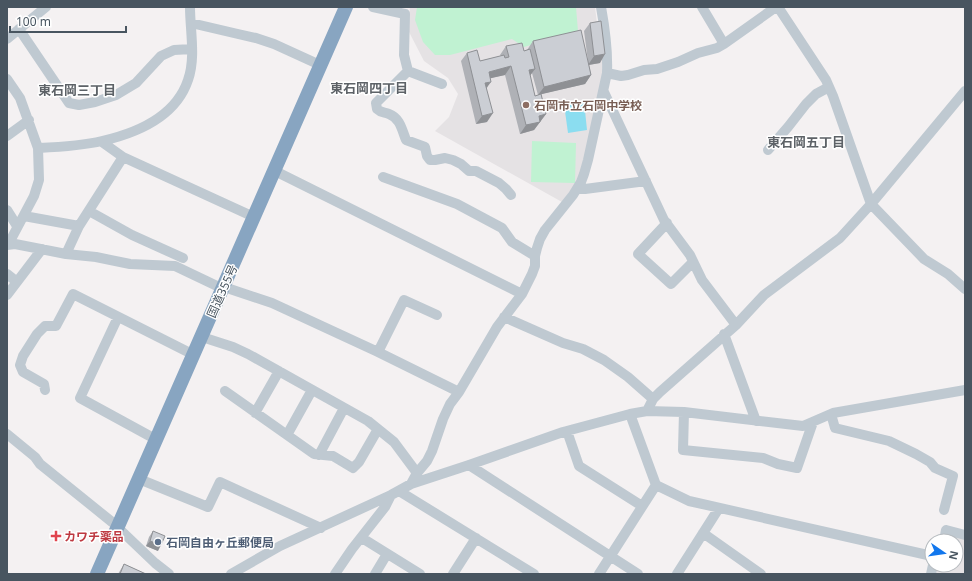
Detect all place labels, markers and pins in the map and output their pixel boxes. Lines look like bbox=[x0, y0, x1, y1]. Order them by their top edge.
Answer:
place label: 石岡市立石岡中学校 bbox=[534, 97, 642, 114]
marker: 石岡市立石岡中学校 bbox=[521, 100, 531, 110]
place label: カワチ薬品 bbox=[64, 528, 124, 545]
marker: カワチ薬品 bbox=[51, 531, 61, 541]
place label: 石岡自由ヶ丘郵便局 bbox=[166, 534, 274, 551]
marker: 石岡自由ヶ丘郵便局 bbox=[153, 537, 163, 547]

